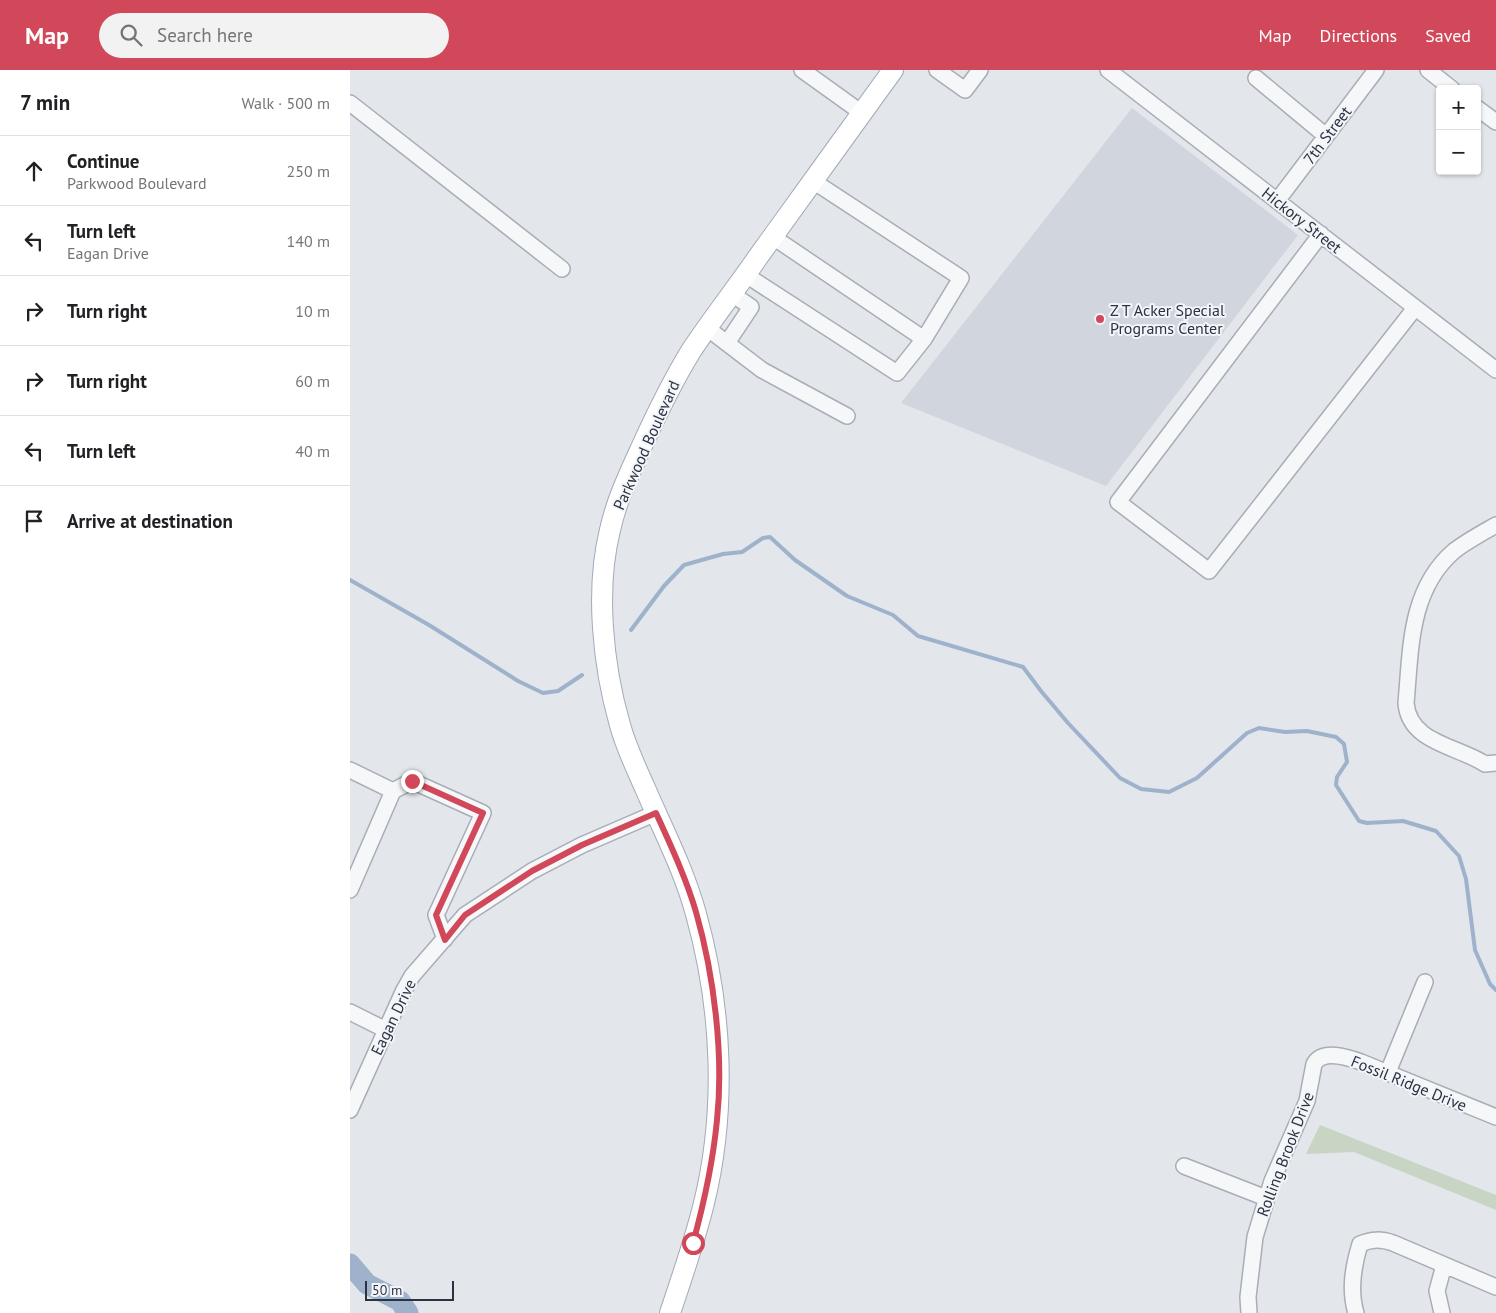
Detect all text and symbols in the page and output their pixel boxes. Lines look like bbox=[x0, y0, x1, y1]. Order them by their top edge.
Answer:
search box bbox=[99, 13, 449, 58]
text: Map bbox=[25, 20, 69, 51]
icon: search bbox=[117, 21, 145, 49]
text: Search here bbox=[157, 23, 253, 47]
text: Map bbox=[1259, 24, 1291, 47]
text: Directions bbox=[1319, 24, 1397, 47]
text: Saved bbox=[1425, 24, 1471, 47]
map controls bbox=[1436, 85, 1481, 175]
button: + bbox=[1436, 85, 1481, 130]
text: 7 min bbox=[20, 89, 70, 116]
text: Walk · 500 m bbox=[241, 93, 330, 113]
street label: 7th Street bbox=[1299, 102, 1356, 168]
button: − bbox=[1436, 130, 1481, 175]
text: Continue bbox=[67, 149, 139, 173]
icon: ahead bbox=[20, 157, 48, 185]
text: 250 m bbox=[287, 161, 330, 181]
text: Parkwood Boulevard bbox=[67, 173, 207, 193]
street label: Hickory Street bbox=[1258, 183, 1346, 258]
text: Turn left bbox=[67, 219, 136, 243]
icon: left bbox=[20, 227, 48, 255]
text: 140 m bbox=[287, 231, 330, 251]
text: Eagan Drive bbox=[67, 243, 149, 263]
icon: right bbox=[20, 297, 48, 325]
text: Turn right bbox=[67, 299, 147, 323]
place label: Z T Acker Special Programs Center bbox=[1110, 300, 1225, 338]
text: 10 m bbox=[295, 301, 330, 321]
marker: Z T Acker Special Programs Center bbox=[1094, 313, 1106, 325]
icon: right bbox=[20, 367, 48, 395]
text: Turn right bbox=[67, 369, 147, 393]
text: 60 m bbox=[295, 371, 330, 391]
street label: Parkwood Boulevard bbox=[608, 377, 684, 513]
icon: left bbox=[20, 437, 48, 465]
text: Turn left bbox=[67, 439, 136, 463]
text: 40 m bbox=[295, 441, 330, 461]
icon: arrive bbox=[20, 507, 48, 535]
text: Arrive at destination bbox=[67, 509, 233, 533]
route end bbox=[401, 770, 424, 793]
street label: Eagan Drive bbox=[366, 976, 420, 1058]
street label: Fossil Ridge Drive bbox=[1348, 1051, 1470, 1115]
street label: Rolling Brook Drive bbox=[1252, 1089, 1318, 1219]
route start bbox=[682, 1232, 705, 1255]
scale bar bbox=[365, 1278, 454, 1301]
text: 50 m bbox=[372, 1281, 402, 1299]

